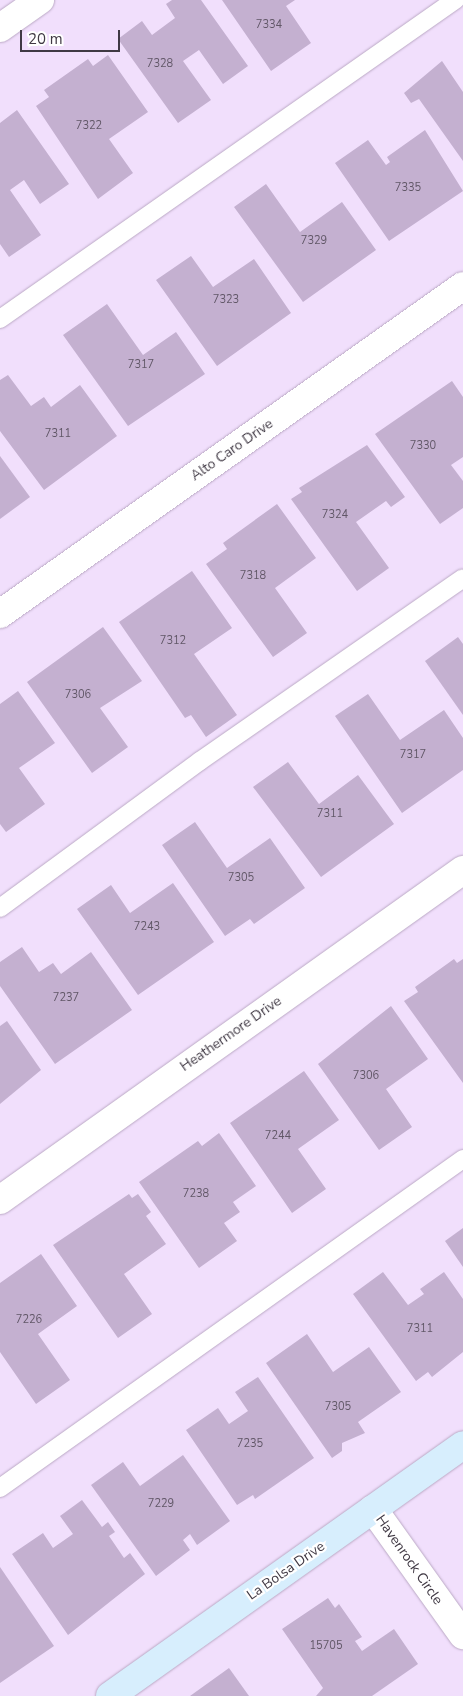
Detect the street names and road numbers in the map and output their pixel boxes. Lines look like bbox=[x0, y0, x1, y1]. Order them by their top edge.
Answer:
street label: Alto Caro Drive bbox=[188, 415, 276, 485]
street label: Heathermore Drive bbox=[177, 993, 285, 1075]
street label: Havenrock Circle bbox=[372, 1512, 446, 1608]
street label: La Bolsa Drive bbox=[244, 1538, 328, 1604]

